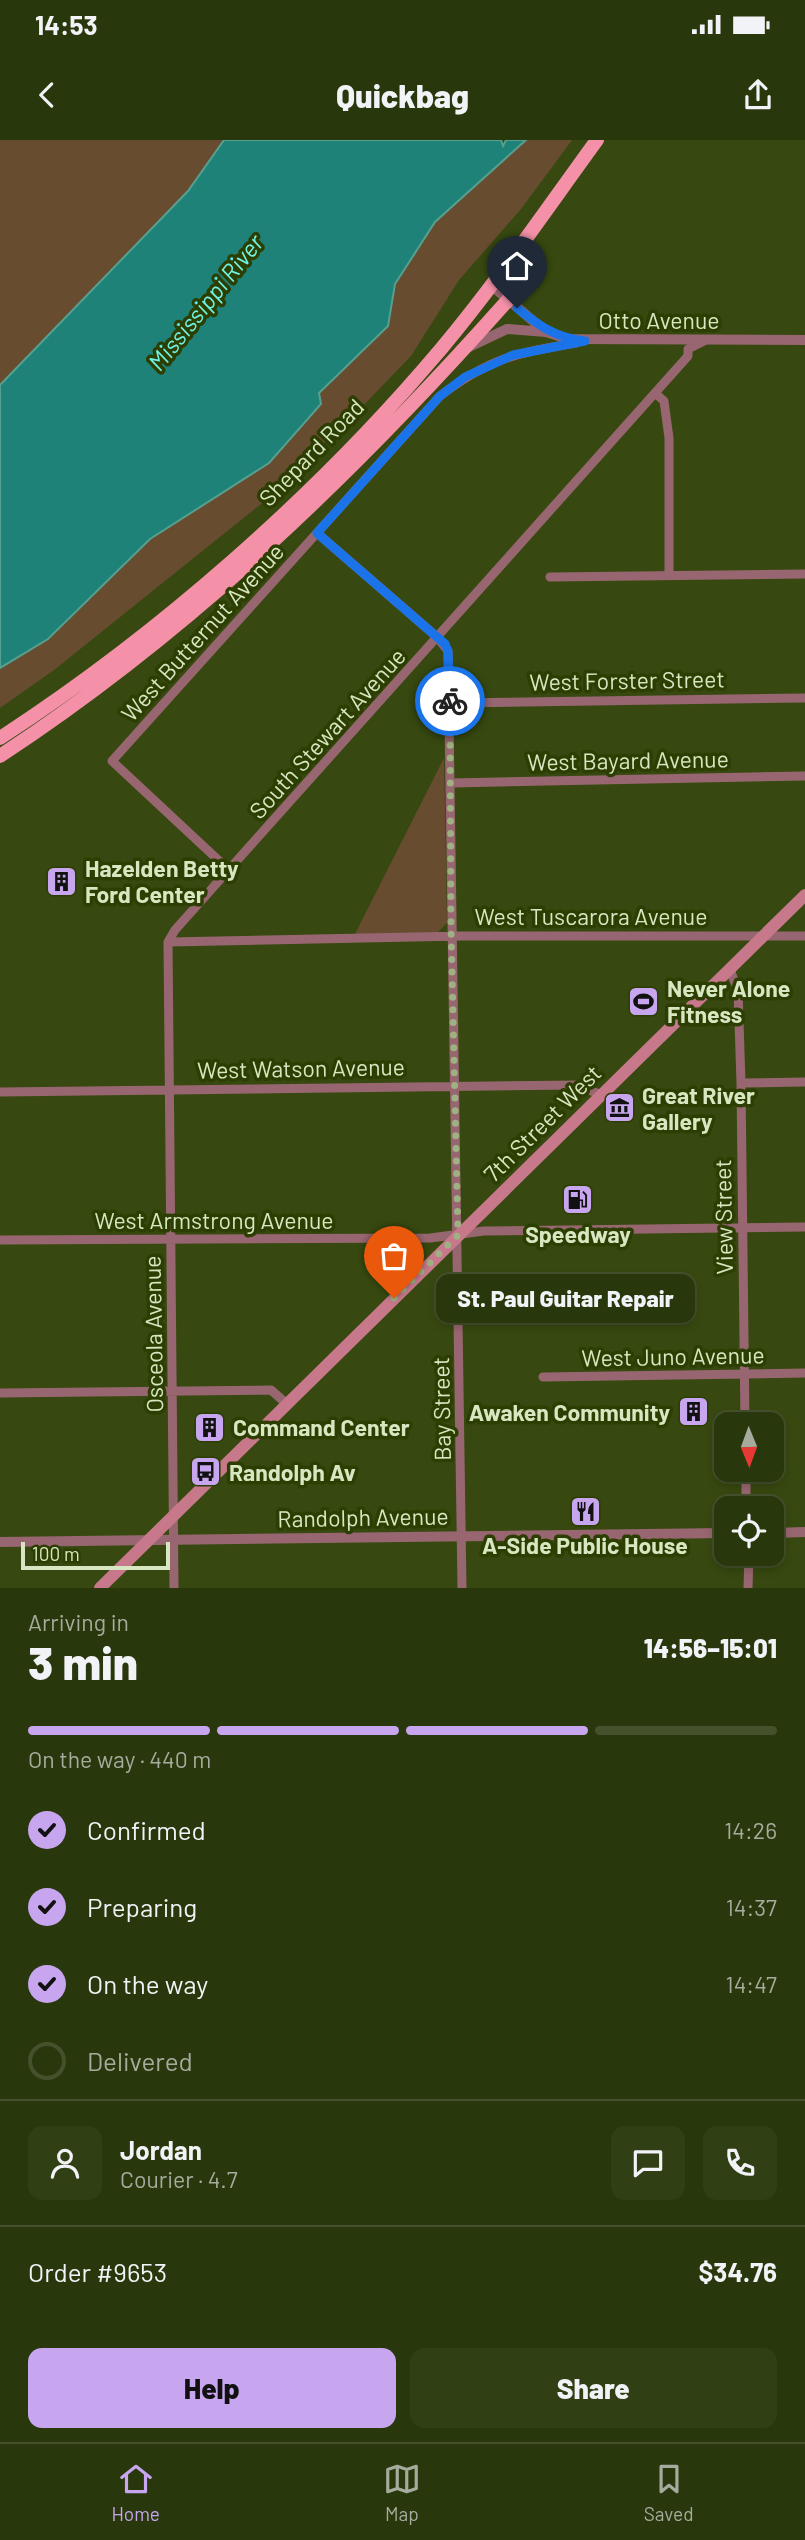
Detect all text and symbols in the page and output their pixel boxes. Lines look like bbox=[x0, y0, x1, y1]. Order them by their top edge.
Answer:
text: 14:53 bbox=[35, 9, 97, 40]
icon: back bbox=[28, 76, 66, 114]
text: Quickbag bbox=[336, 76, 469, 114]
icon: share bbox=[739, 76, 777, 114]
water label: Mississippi River bbox=[141, 227, 270, 376]
pin bbox=[487, 236, 547, 308]
icon: home bbox=[498, 247, 536, 285]
street label: Otto Avenue bbox=[599, 306, 719, 334]
street label: Shepard Road bbox=[253, 392, 369, 512]
street label: West Butternut Avenue bbox=[115, 537, 289, 727]
street label: South Stewart Avenue bbox=[243, 642, 411, 824]
street label: West Forster Street bbox=[529, 664, 725, 696]
courier bbox=[415, 666, 485, 736]
icon: bike bbox=[431, 682, 469, 720]
street label: West Bayard Avenue bbox=[527, 744, 729, 776]
place label: Hazelden Betty Ford Center bbox=[85, 854, 239, 908]
building icon: Hazelden Betty Ford Center bbox=[45, 864, 79, 898]
street label: West Tuscarora Avenue bbox=[475, 902, 707, 930]
place label: Never Alone Fitness bbox=[667, 974, 790, 1028]
sports icon: Never Alone Fitness bbox=[627, 984, 661, 1018]
street label: West Watson Avenue bbox=[197, 1052, 405, 1084]
street label: 7th Street West bbox=[478, 1059, 606, 1187]
place label: Great River Gallery bbox=[642, 1081, 755, 1135]
museum icon: Great River Gallery bbox=[602, 1091, 636, 1125]
street label: View Street bbox=[708, 1159, 738, 1275]
fuel station icon: Speedway bbox=[561, 1183, 595, 1217]
street label: West Armstrong Avenue bbox=[94, 1206, 334, 1234]
place label: Speedway bbox=[525, 1220, 631, 1248]
pin bbox=[364, 1226, 424, 1298]
icon: bag bbox=[375, 1237, 413, 1275]
street label: Osceola Avenue bbox=[138, 1255, 168, 1413]
callout: St. Paul Guitar Repair bbox=[436, 1274, 695, 1322]
text: St. Paul Guitar Repair bbox=[457, 1284, 674, 1312]
street label: West Juno Avenue bbox=[581, 1340, 765, 1372]
street label: Bay Street bbox=[426, 1357, 456, 1461]
building icon: Awaken Community bbox=[676, 1395, 710, 1429]
place label: Awaken Community bbox=[469, 1398, 670, 1426]
building icon: Command Center bbox=[193, 1410, 227, 1444]
north arrow bbox=[714, 1412, 784, 1482]
map controls bbox=[714, 1412, 784, 1566]
place label: Command Center bbox=[233, 1413, 410, 1441]
bus stop icon: Randolph Av bbox=[189, 1455, 223, 1489]
place label: Randolph Av bbox=[229, 1458, 356, 1486]
restaurant icon: A-Side Public House bbox=[568, 1494, 602, 1528]
button: locate bbox=[714, 1496, 784, 1566]
street label: Randolph Avenue bbox=[277, 1502, 449, 1532]
place label: A-Side Public House bbox=[482, 1531, 688, 1559]
scale bar bbox=[21, 1539, 170, 1571]
text: 100 m bbox=[32, 1542, 80, 1565]
text: Arriving in bbox=[28, 1608, 129, 1636]
text: 14:56–15:01 bbox=[644, 1632, 777, 1663]
text: 3 min bbox=[28, 1634, 138, 1689]
text: On the way · 440 m bbox=[28, 1745, 211, 1773]
icon: check bbox=[28, 1811, 66, 1849]
text: Confirmed bbox=[87, 1814, 206, 1845]
text: 14:26 bbox=[724, 1816, 777, 1844]
icon: check bbox=[28, 1888, 66, 1926]
text: Preparing bbox=[87, 1891, 197, 1922]
text: 14:37 bbox=[726, 1893, 777, 1921]
icon: check bbox=[28, 1965, 66, 2003]
text: On the way bbox=[87, 1968, 208, 1999]
text: 14:47 bbox=[726, 1970, 777, 1998]
text: Delivered bbox=[87, 2045, 193, 2076]
button: person bbox=[28, 2126, 102, 2200]
button: chat bbox=[611, 2126, 685, 2200]
button: phone bbox=[703, 2126, 777, 2200]
text: Jordan bbox=[120, 2134, 202, 2165]
text: Courier · 4.7 bbox=[120, 2165, 238, 2193]
text: Order #9653 bbox=[28, 2256, 167, 2287]
text: $34.76 bbox=[698, 2256, 777, 2287]
button: Help bbox=[28, 2348, 396, 2428]
button: Share bbox=[410, 2348, 777, 2428]
tab: Home bbox=[111, 2460, 160, 2525]
tab: Map bbox=[383, 2460, 421, 2525]
tab: Saved bbox=[644, 2460, 694, 2525]

